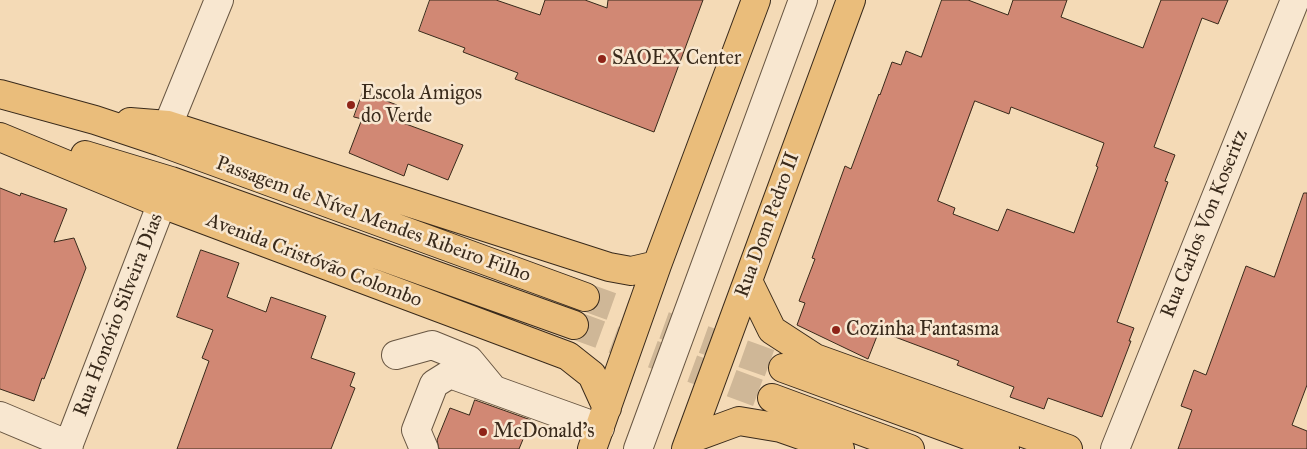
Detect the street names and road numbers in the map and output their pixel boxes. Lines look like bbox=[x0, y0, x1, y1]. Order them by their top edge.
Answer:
street label: Rua Carlos Von Koseritz bbox=[1156, 126, 1254, 322]
street label: Rua Dom Pedro II bbox=[731, 149, 805, 301]
street label: Passagem de Nível Mendes Ribeiro Filho bbox=[212, 152, 534, 288]
street label: Avenida Cristóvão Colombo bbox=[203, 209, 425, 313]
street label: Rua Honório Silveira Dias bbox=[69, 210, 169, 420]

